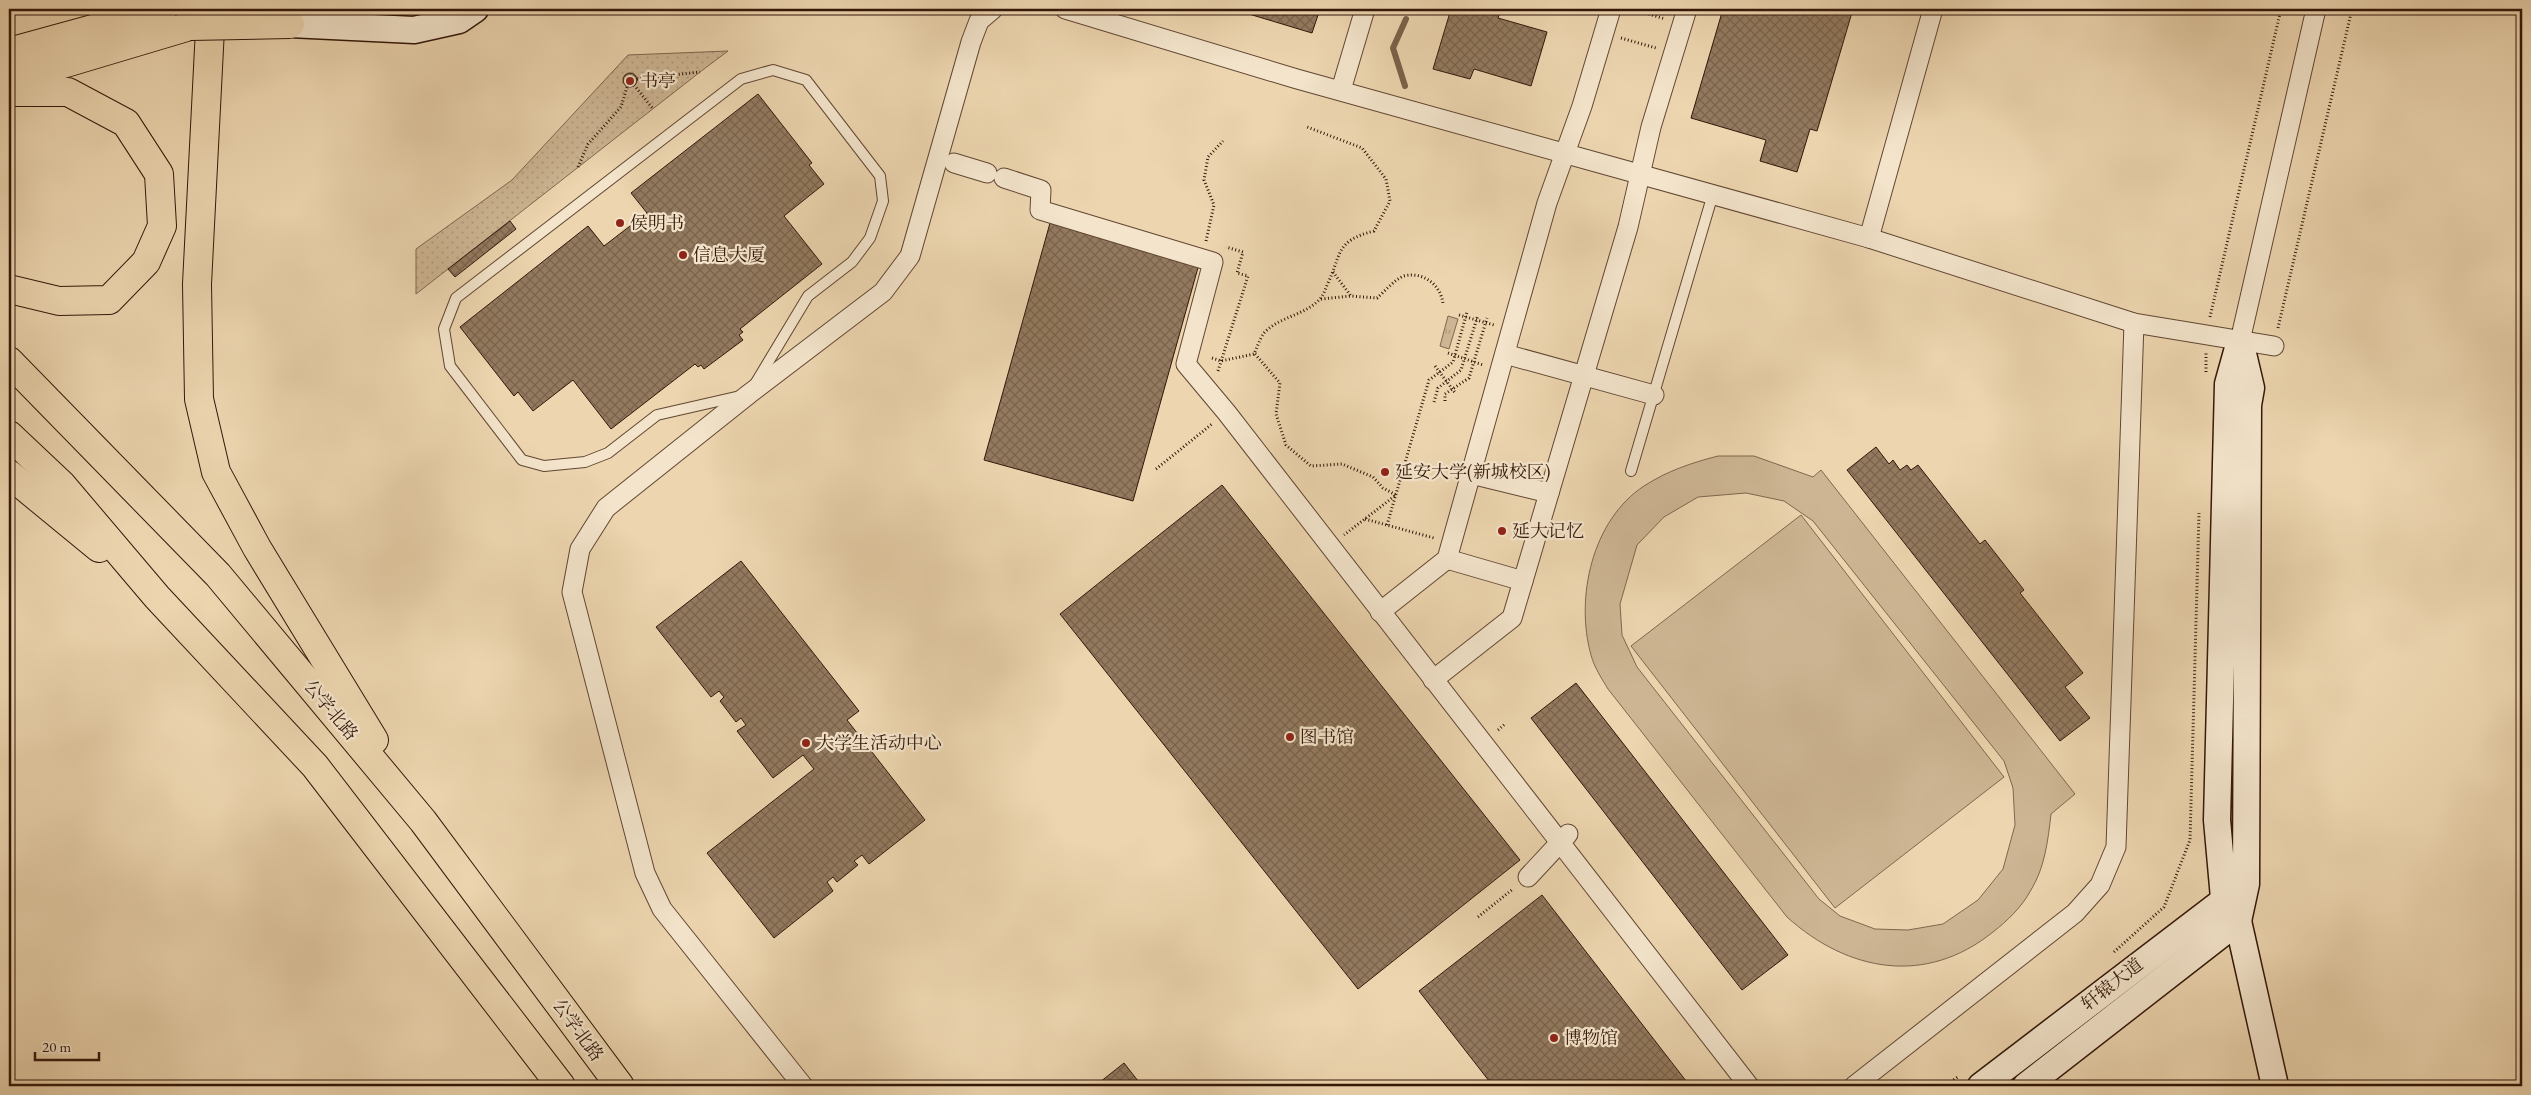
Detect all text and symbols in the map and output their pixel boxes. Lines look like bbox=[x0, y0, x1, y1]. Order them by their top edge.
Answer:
place label: 书亭 bbox=[640, 69, 676, 92]
marker: 书亭 bbox=[624, 75, 636, 87]
place label: 侯明书 bbox=[630, 211, 684, 234]
marker: 侯明书 bbox=[614, 217, 626, 229]
place label: 信息大厦 bbox=[693, 243, 765, 266]
marker: 信息大厦 bbox=[677, 249, 689, 261]
place label: 延安大学(新城校区) bbox=[1395, 460, 1550, 483]
marker: 延安大学(新城校区) bbox=[1379, 466, 1391, 478]
place label: 延大记忆 bbox=[1512, 519, 1584, 542]
marker: 延大记忆 bbox=[1496, 525, 1508, 537]
street label: 公学北路 bbox=[299, 675, 363, 745]
place label: 图书馆 bbox=[1300, 725, 1354, 748]
place label: 大学生活动中心 bbox=[816, 731, 942, 754]
marker: 图书馆 bbox=[1284, 731, 1296, 743]
marker: 大学生活动中心 bbox=[800, 737, 812, 749]
street label: 轩辕大道 bbox=[2076, 952, 2147, 1015]
street label: 公学北路 bbox=[548, 994, 609, 1066]
place label: 博物馆 bbox=[1564, 1026, 1618, 1049]
scale bar bbox=[35, 1030, 99, 1062]
marker: 博物馆 bbox=[1548, 1032, 1560, 1044]
text: 20 m bbox=[42, 1037, 71, 1056]

